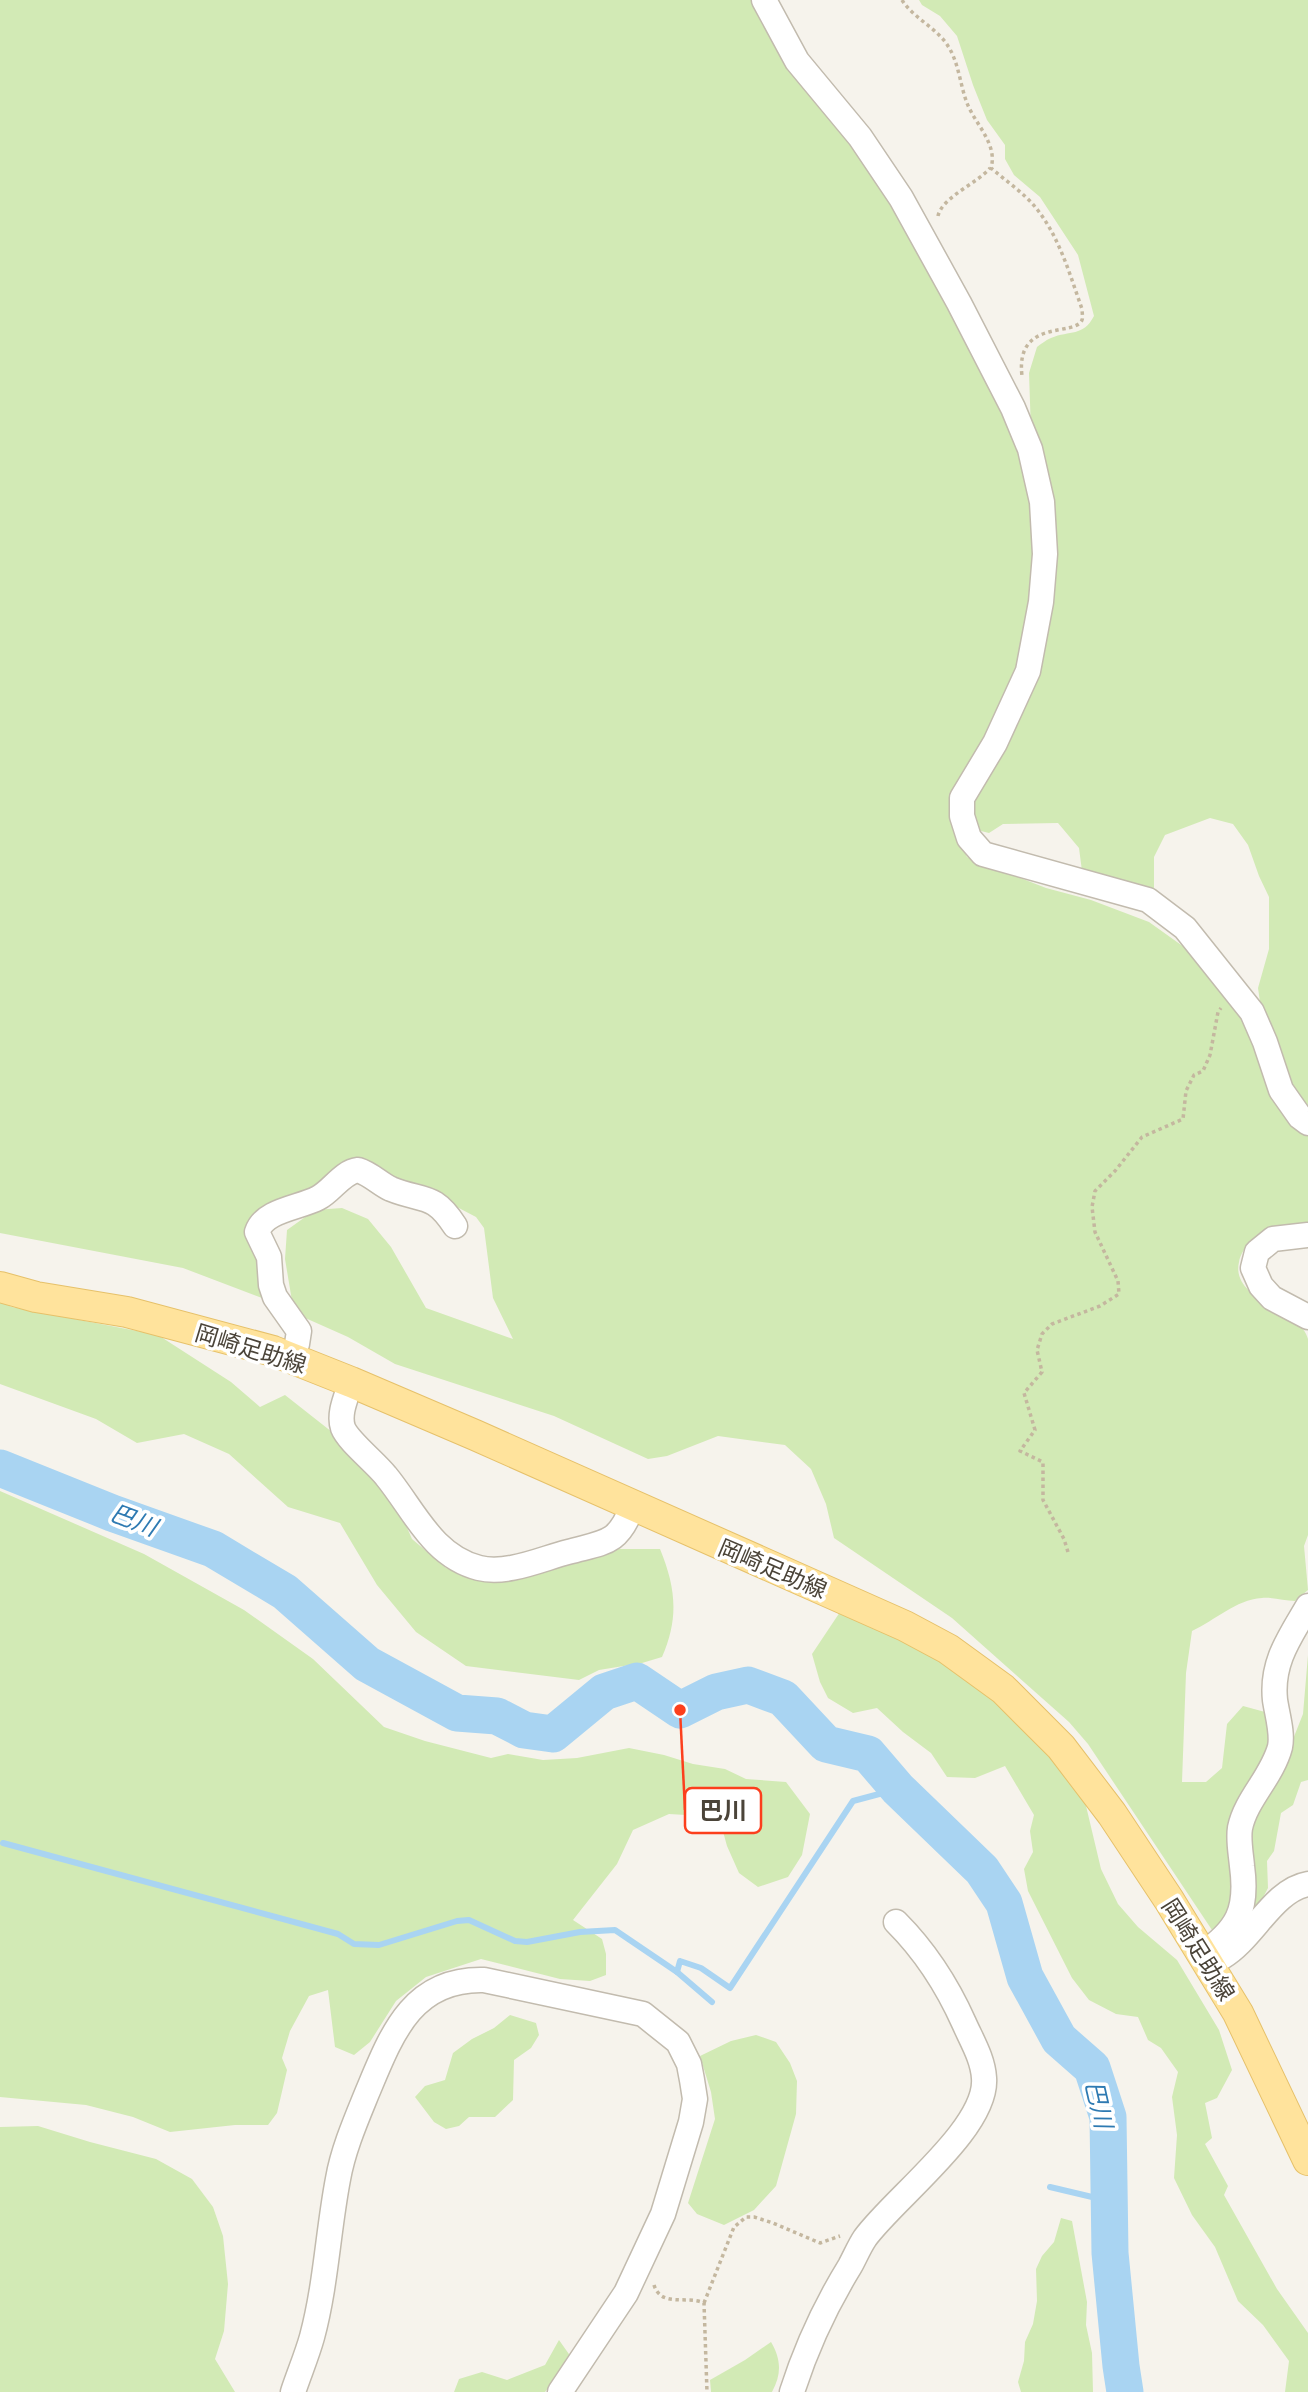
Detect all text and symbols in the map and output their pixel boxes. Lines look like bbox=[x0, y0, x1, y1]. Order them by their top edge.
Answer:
street label: 岡崎足助線 bbox=[191, 1316, 311, 1380]
water label: 巴川 bbox=[106, 1495, 165, 1544]
street label: 岡崎足助線 bbox=[714, 1531, 832, 1605]
callout: 巴川 bbox=[685, 1788, 761, 1833]
text: 巴川 bbox=[699, 1793, 747, 1826]
street label: 岡崎足助線 bbox=[1155, 1892, 1243, 2006]
water label: 巴川 bbox=[1079, 2077, 1122, 2134]

